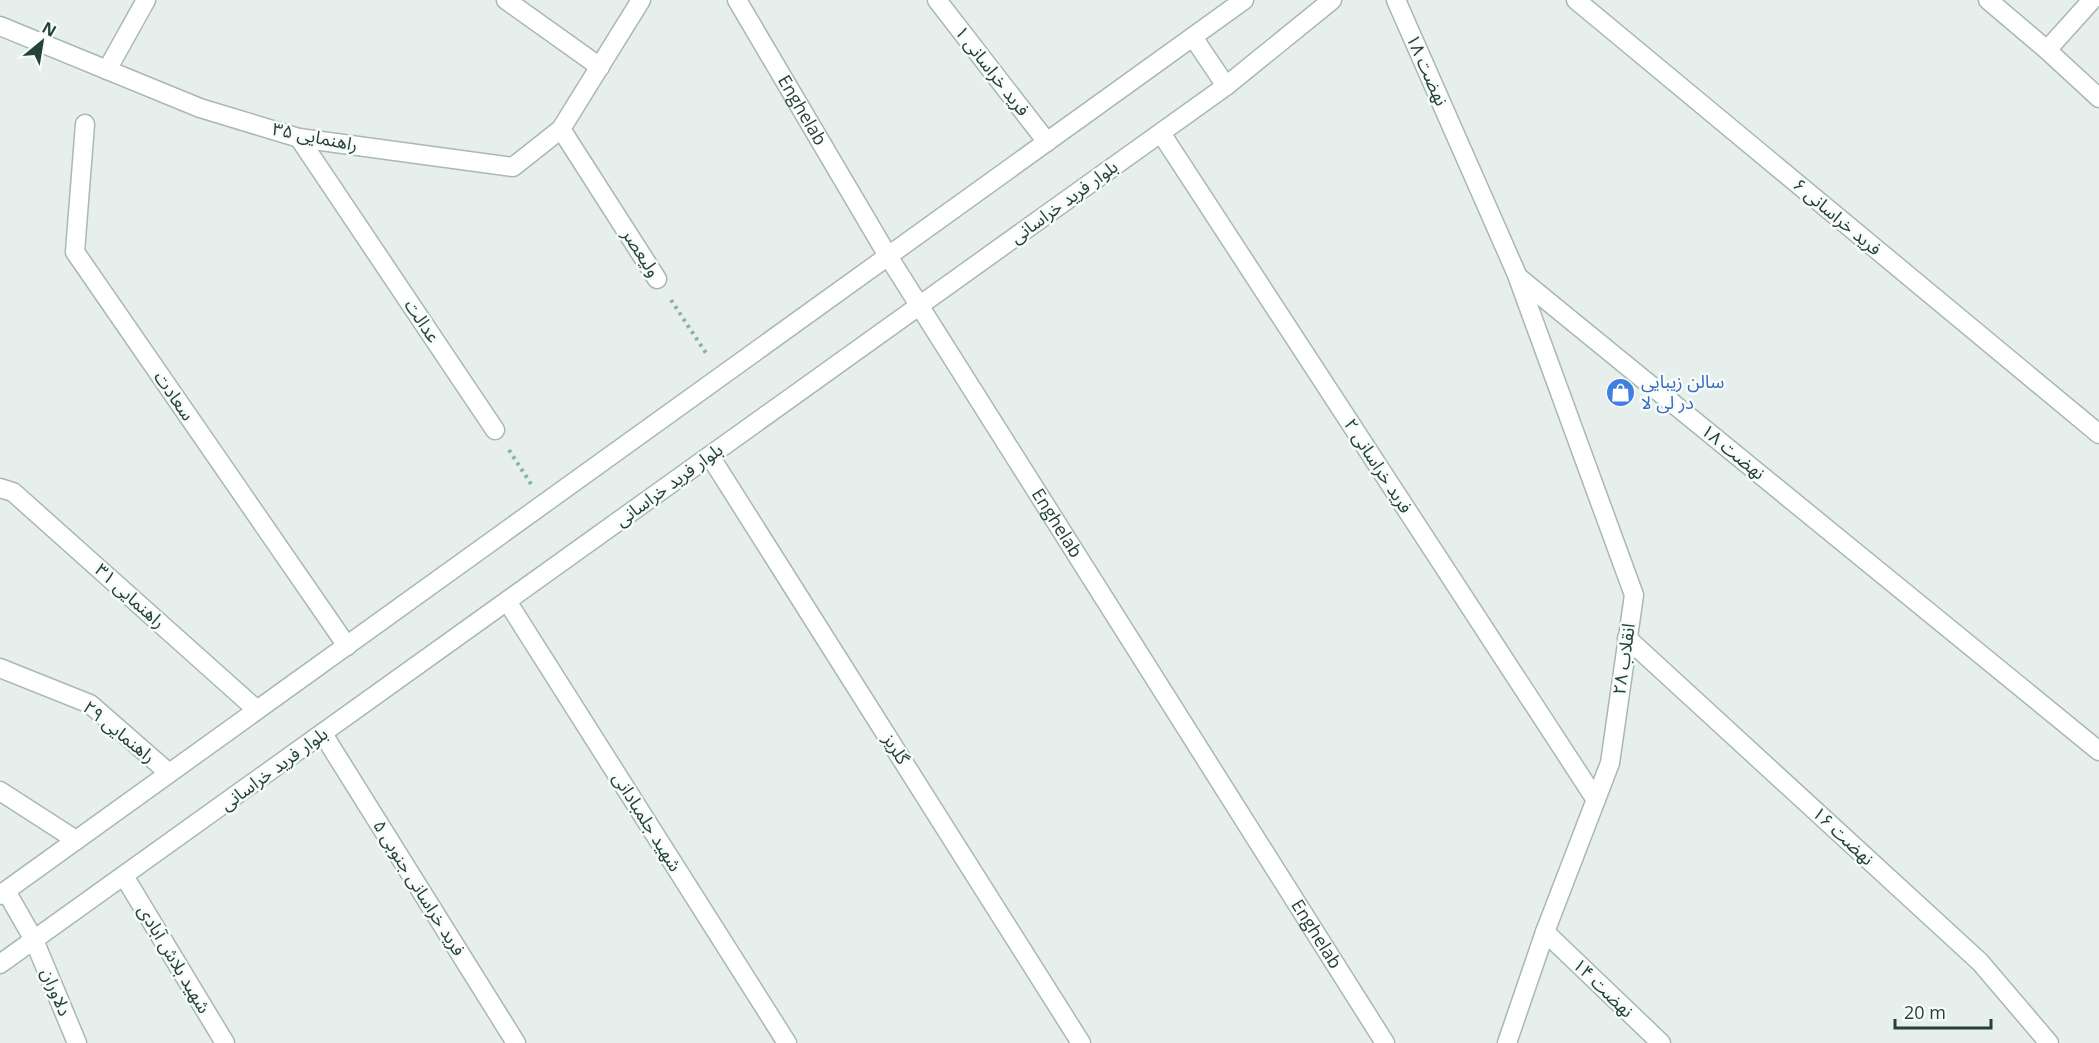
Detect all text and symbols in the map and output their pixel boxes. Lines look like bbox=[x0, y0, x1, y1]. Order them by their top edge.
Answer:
north arrow bbox=[12, 12, 72, 72]
text: N bbox=[38, 16, 61, 42]
street label: فرید خراسانی ۱ bbox=[950, 20, 1036, 120]
street label: نهضت ۱۸ bbox=[1401, 30, 1454, 109]
street label: Enghelab bbox=[773, 70, 833, 149]
street label: راهنمایی ۳۵ bbox=[270, 116, 360, 156]
street label: بلوار فرید خراسانی bbox=[1005, 154, 1122, 248]
street label: فرید خراسانی ۶ bbox=[1788, 172, 1887, 260]
street label: ولیعصر bbox=[617, 223, 666, 281]
street label: عدالت bbox=[400, 294, 446, 347]
street label: سعادت bbox=[149, 366, 200, 425]
place label: سالن زیبایی در لی لا bbox=[1641, 369, 1724, 414]
shop icon: سالن زیبایی در لی لا bbox=[1604, 376, 1636, 408]
street label: فرید خراسانی ۲ bbox=[1339, 414, 1418, 517]
street label: نهضت ۱۸ bbox=[1697, 418, 1771, 484]
street label: بلوار فرید خراسانی bbox=[610, 437, 727, 531]
street label: Enghelab bbox=[1027, 483, 1088, 562]
street label: راهنمایی ۳۱ bbox=[90, 557, 171, 633]
street label: انقلاب ۲۸ bbox=[1606, 622, 1640, 696]
street label: راهنمایی ۲۹ bbox=[78, 695, 161, 768]
street label: بلوار فرید خراسانی bbox=[215, 721, 332, 815]
street label: گلریز bbox=[878, 728, 916, 769]
street label: شهید جلمبادانی bbox=[608, 767, 688, 876]
street label: نهضت ۱۶ bbox=[1808, 801, 1880, 870]
street label: فرید خراسانی جنوبی ۵ bbox=[368, 815, 471, 960]
street label: Enghelab bbox=[1286, 894, 1348, 973]
street label: شهید بلاش آبادی bbox=[133, 900, 217, 1017]
street label: نهضت ۱۴ bbox=[1568, 952, 1639, 1022]
street label: دلاوران bbox=[36, 964, 78, 1019]
scale bar bbox=[1895, 992, 1991, 1030]
text: 20 m bbox=[1904, 1000, 1946, 1024]

